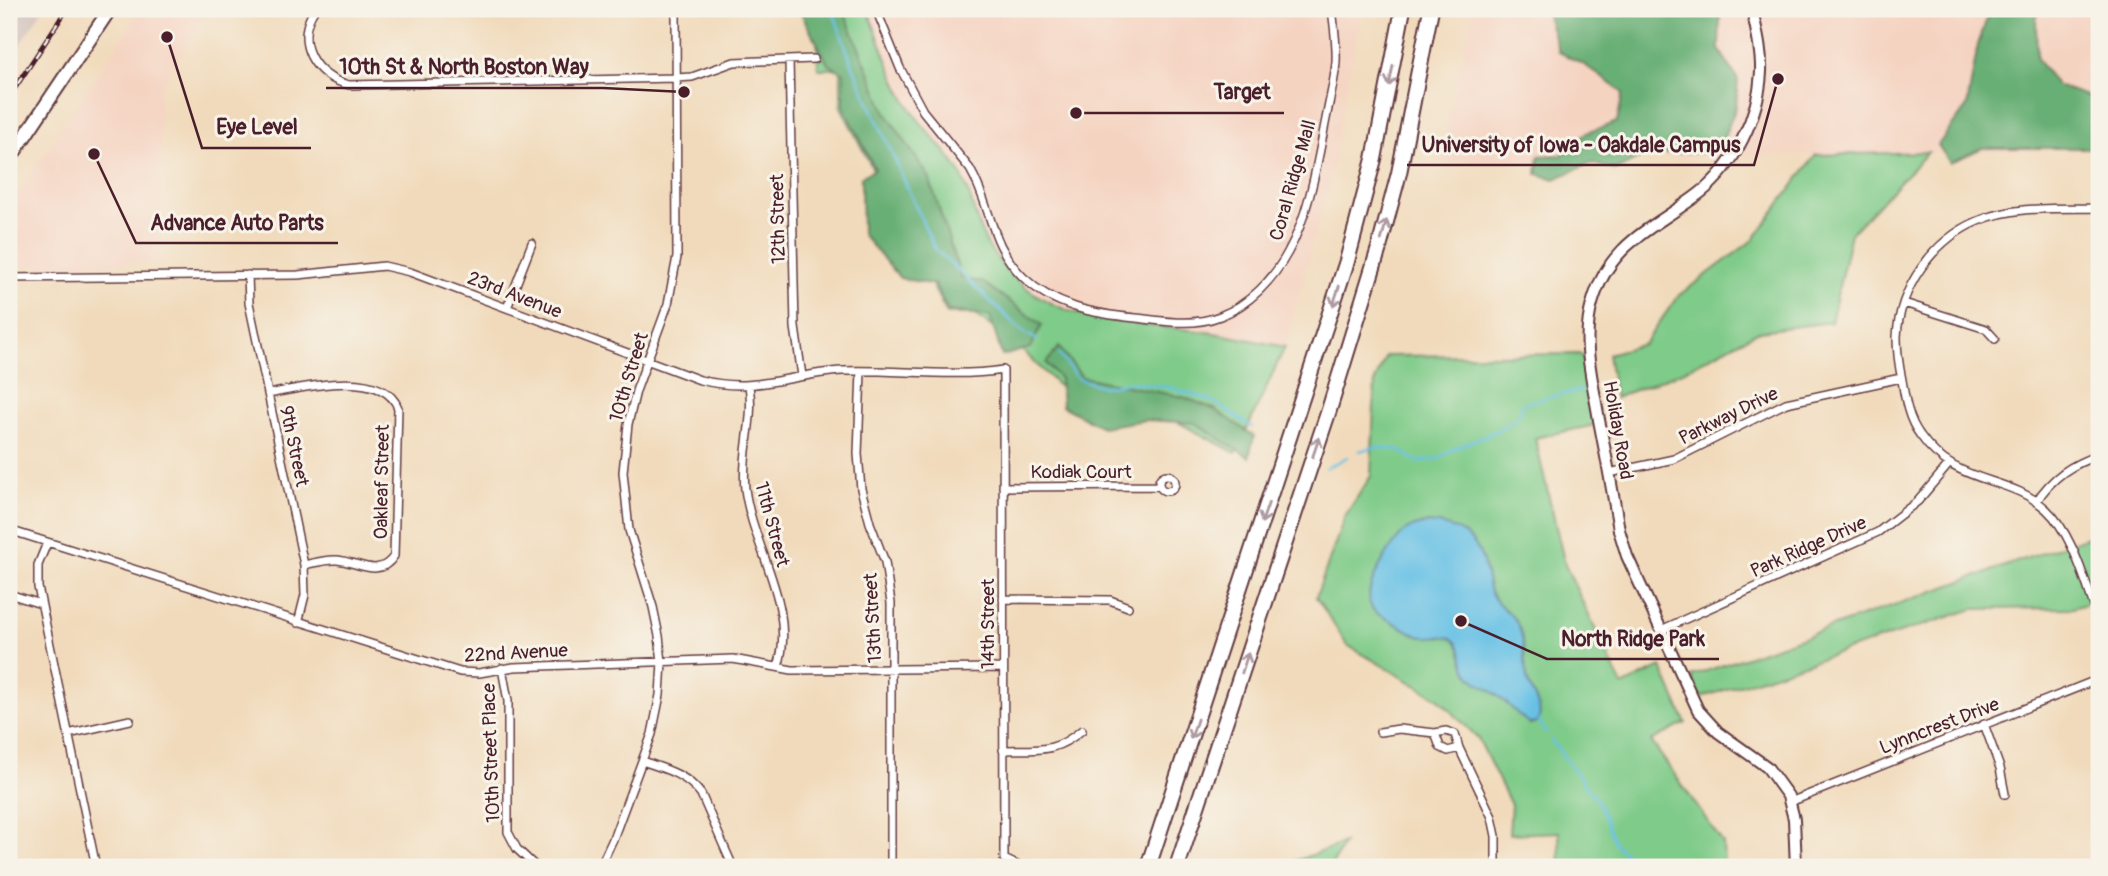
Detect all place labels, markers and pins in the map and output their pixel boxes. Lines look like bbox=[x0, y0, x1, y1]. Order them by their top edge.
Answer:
callout: 10th St & North Boston Way bbox=[326, 46, 603, 88]
callout: Target bbox=[1199, 71, 1284, 113]
callout: Eye Level bbox=[202, 106, 311, 148]
callout: University of Iowa - Oakdale Campus bbox=[1407, 123, 1754, 165]
callout: Advance Auto Parts bbox=[136, 201, 338, 243]
callout: North Ridge Park bbox=[1547, 617, 1719, 659]

